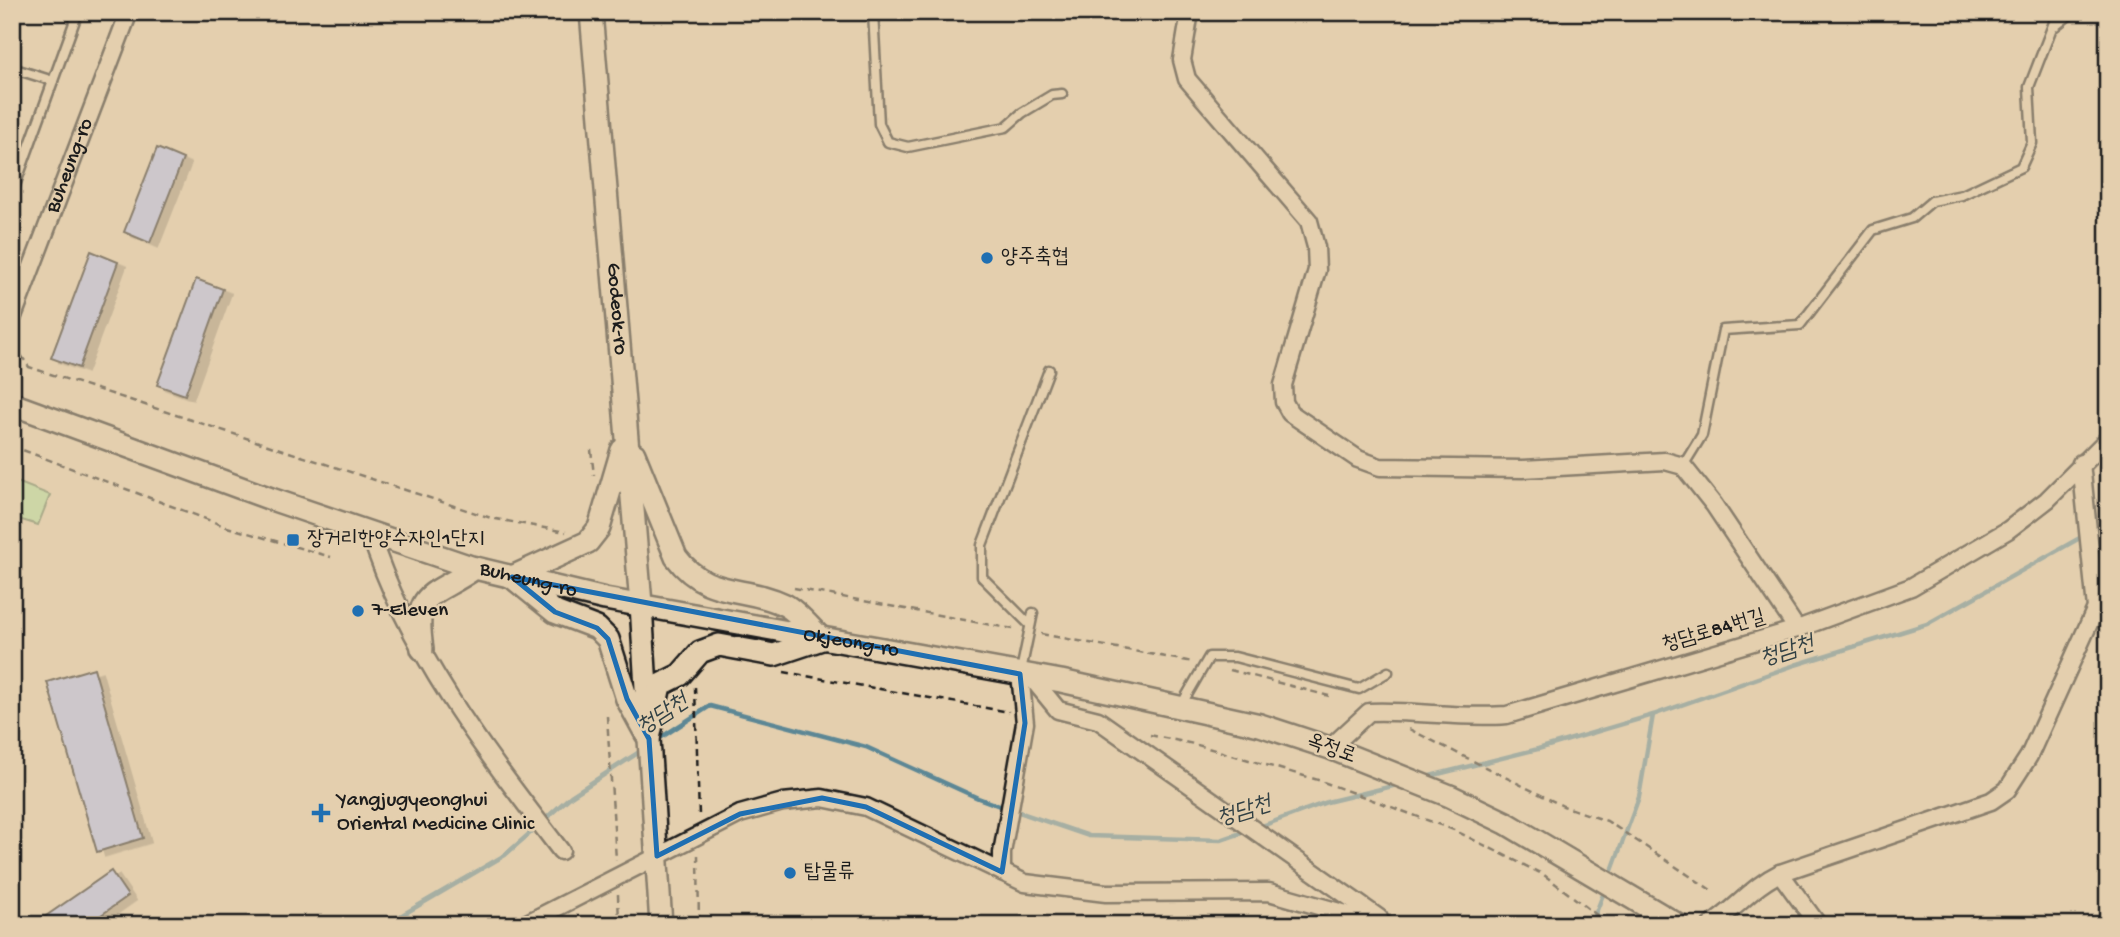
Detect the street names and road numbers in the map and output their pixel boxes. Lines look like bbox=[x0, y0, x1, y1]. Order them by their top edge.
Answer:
street label: Buheung-ro bbox=[41, 115, 100, 218]
street label: Godeok-ro bbox=[600, 262, 632, 356]
street label: Buheung-ro bbox=[476, 557, 580, 604]
street label: 청담로84번길 bbox=[1660, 605, 1768, 659]
street label: Okjeong-ro bbox=[801, 622, 901, 664]
street label: 옥정로 bbox=[1303, 730, 1359, 770]

